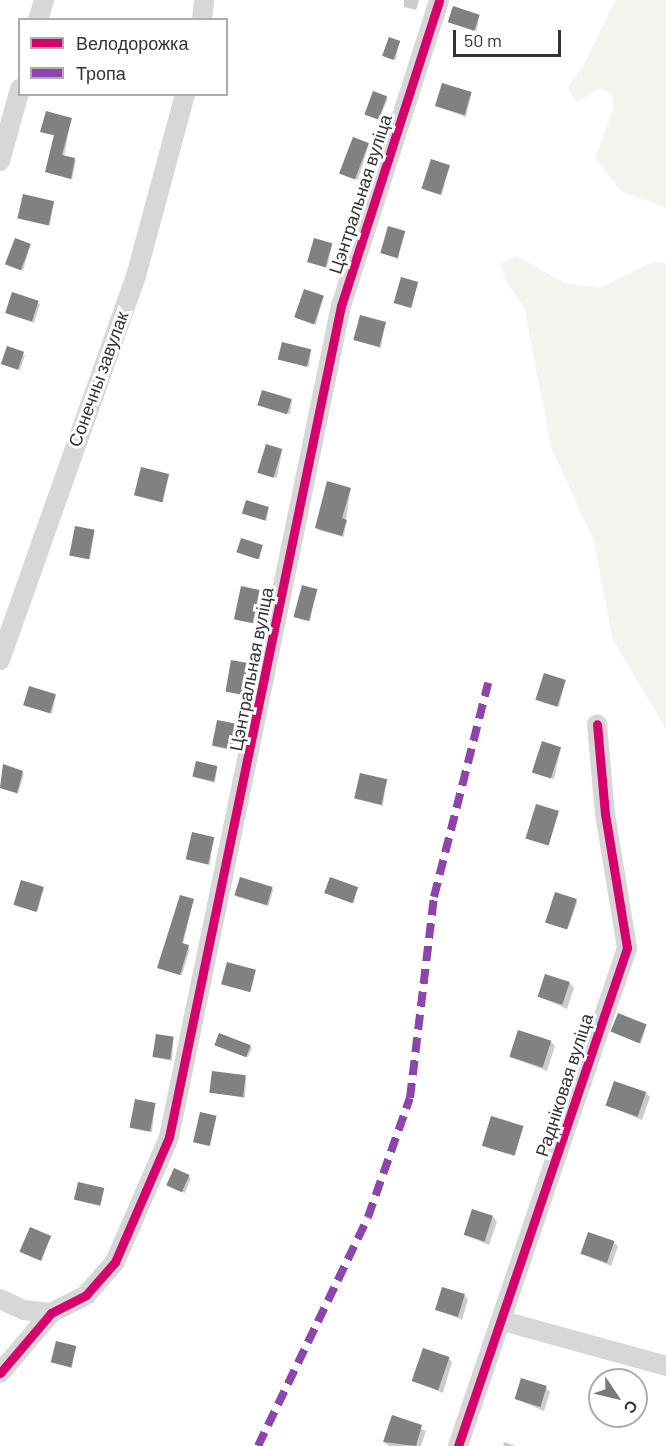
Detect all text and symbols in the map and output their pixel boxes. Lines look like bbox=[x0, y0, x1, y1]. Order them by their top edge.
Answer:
legend bbox=[18, 18, 228, 96]
scale bar bbox=[456, 18, 564, 56]
text: 50 m bbox=[464, 29, 502, 51]
text: Велодорожка bbox=[76, 32, 188, 54]
text: Тропа bbox=[76, 62, 126, 84]
street label: Цэнтральная вуліца bbox=[324, 111, 396, 277]
street label: Сонечны завулак bbox=[63, 308, 133, 450]
street label: Цэнтральная вуліца bbox=[225, 585, 277, 753]
street label: Радніковая вуліца bbox=[531, 1011, 597, 1159]
north arrow bbox=[588, 1368, 648, 1428]
text: С bbox=[620, 1397, 643, 1418]

